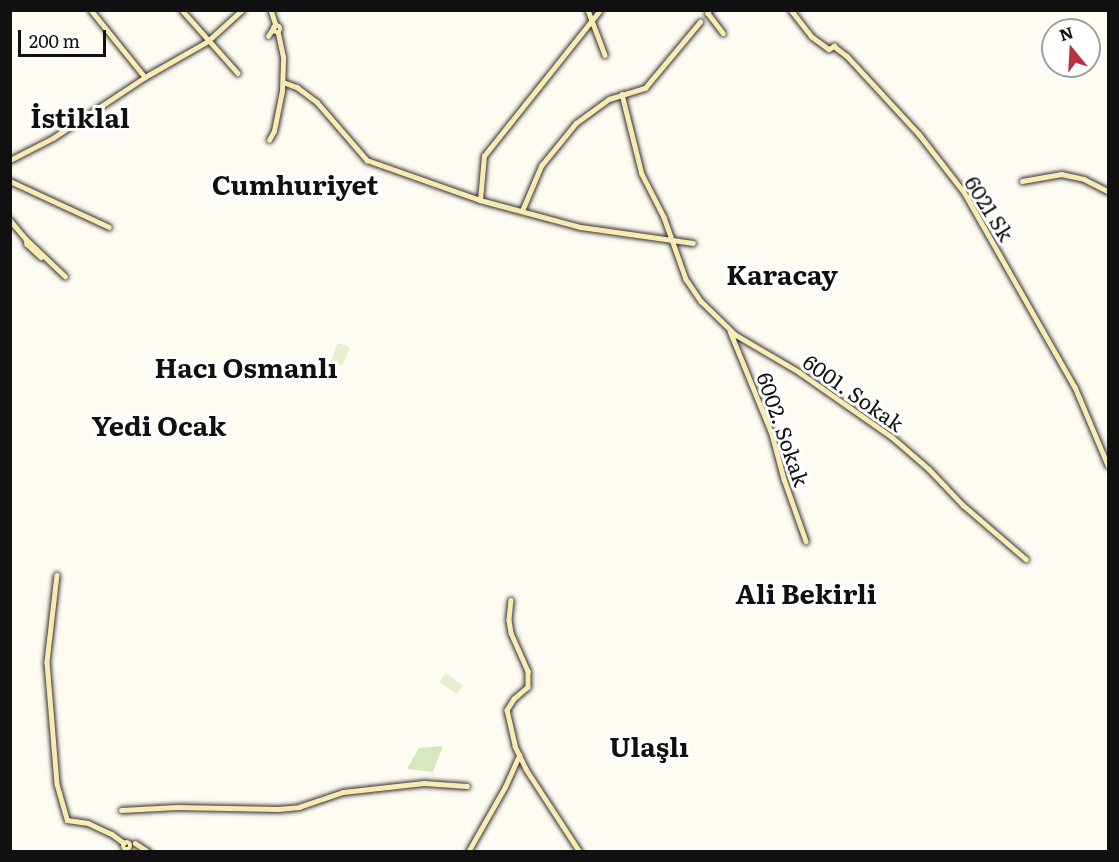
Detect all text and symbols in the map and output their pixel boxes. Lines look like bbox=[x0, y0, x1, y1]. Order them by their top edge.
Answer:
scale bar bbox=[21, 18, 110, 56]
north arrow bbox=[1041, 18, 1101, 78]
text: N bbox=[1056, 19, 1076, 46]
text: 200 m bbox=[29, 27, 80, 54]
district label: İstiklal bbox=[30, 101, 130, 133]
district label: Cumhuriyet bbox=[212, 168, 378, 200]
street label: 6021 Sk bbox=[960, 171, 1020, 245]
district label: Karacay bbox=[726, 258, 838, 290]
street label: 6001. Sokak bbox=[799, 348, 909, 436]
district label: Hacı Osmanlı bbox=[154, 351, 338, 383]
street label: 6002. Sokak bbox=[753, 369, 815, 489]
district label: Yedi Ocak bbox=[91, 409, 227, 441]
district label: Ali Bekirli bbox=[735, 577, 877, 609]
district label: Ulaşlı bbox=[609, 730, 689, 762]

